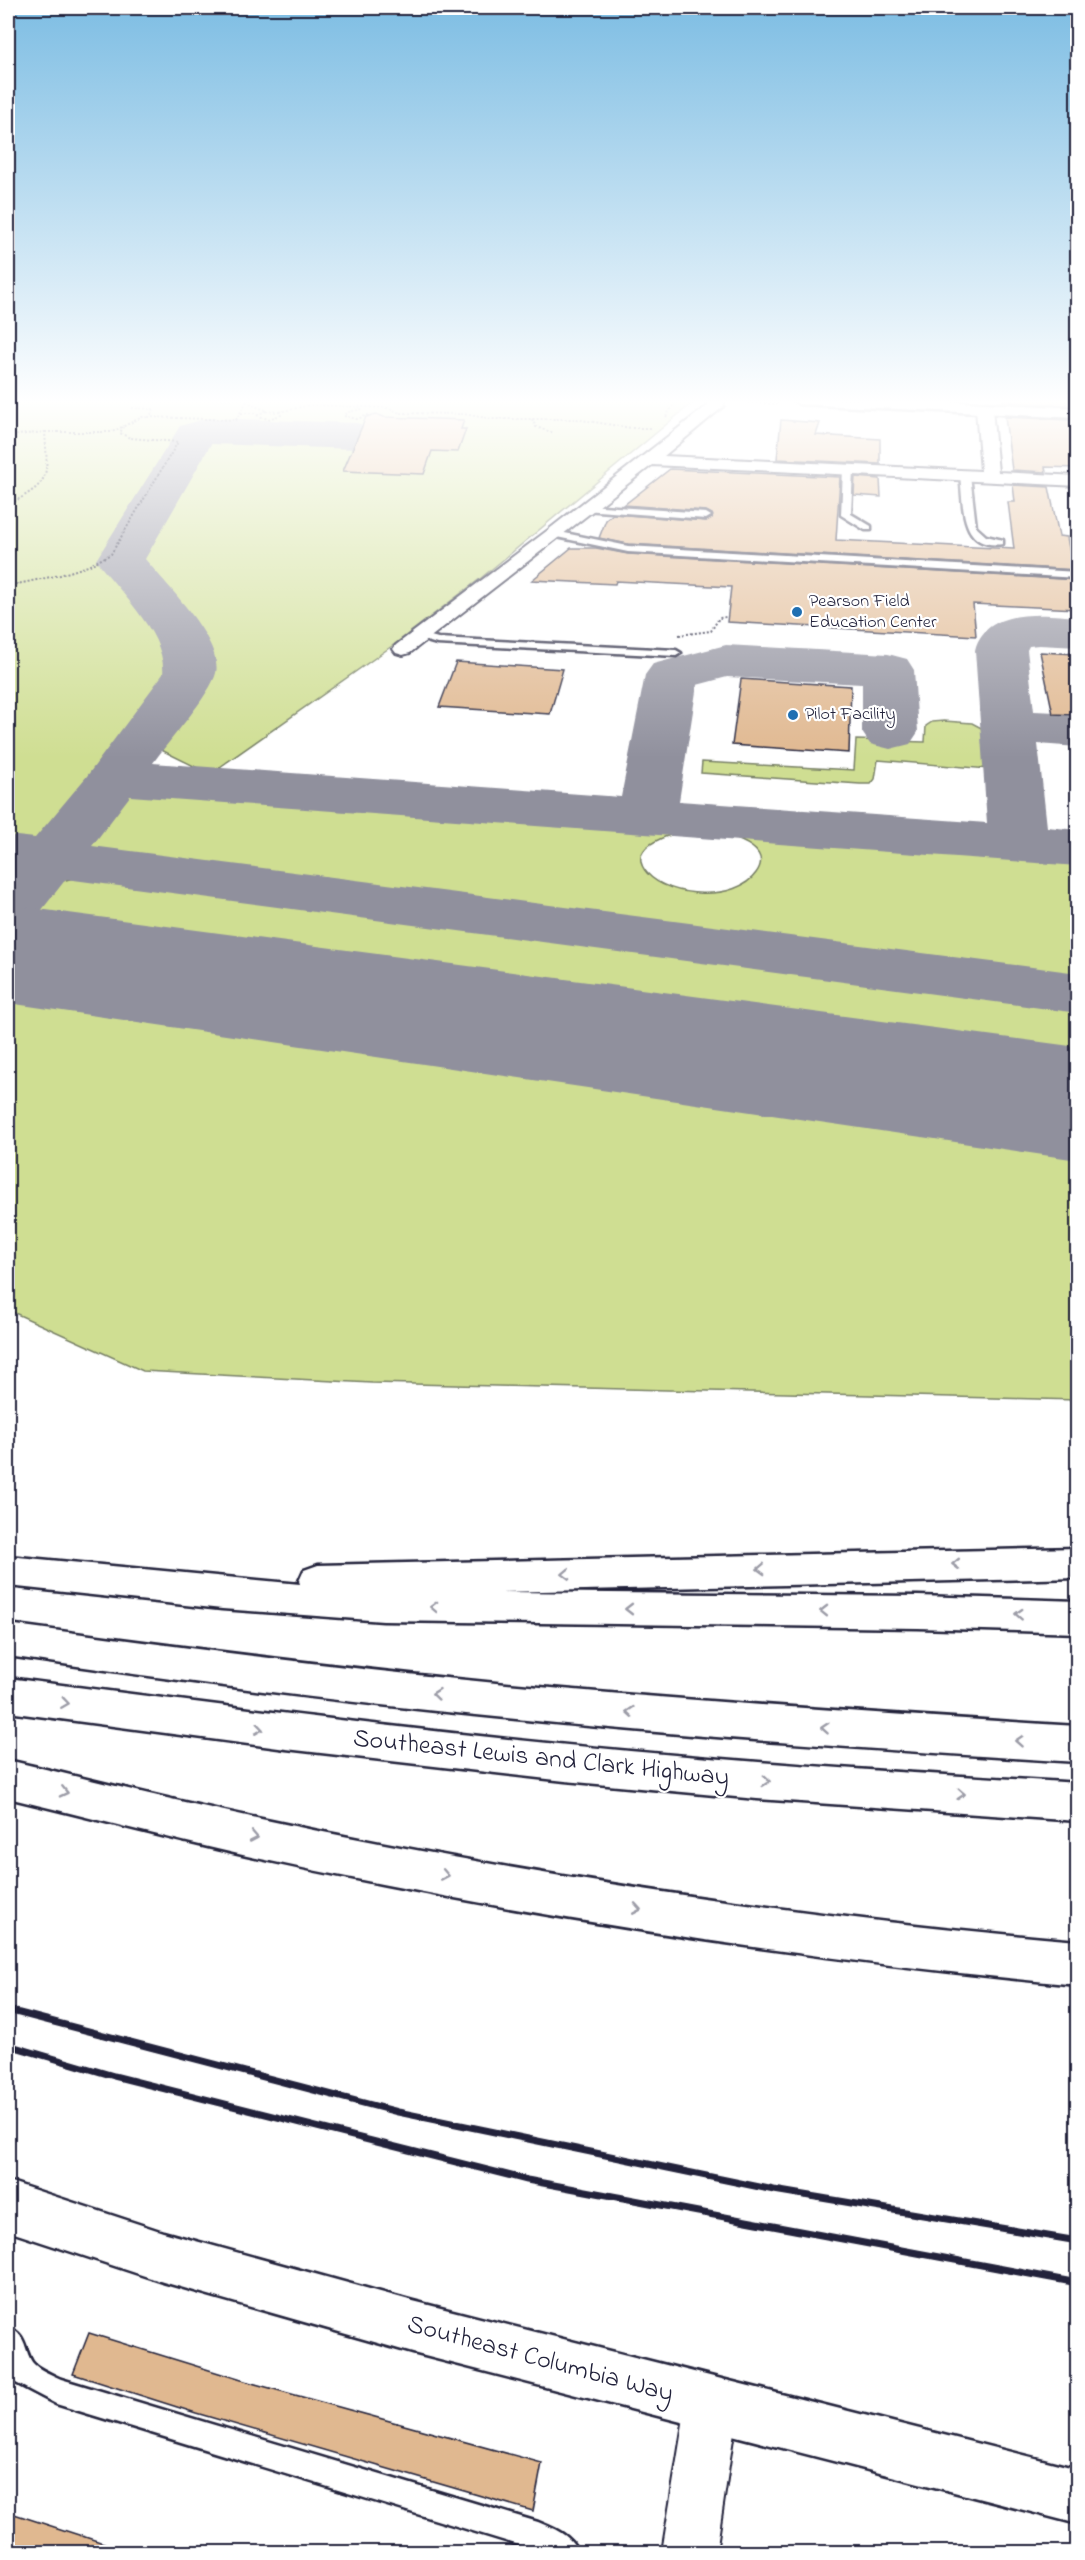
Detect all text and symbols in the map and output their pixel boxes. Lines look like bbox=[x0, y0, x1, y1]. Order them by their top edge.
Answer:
place label: Pearson Field Education Center bbox=[809, 589, 937, 636]
marker: Pearson Field Education Center bbox=[790, 605, 804, 619]
place label: Pilot Facility bbox=[805, 702, 895, 728]
marker: Pilot Facility bbox=[786, 708, 800, 722]
one-way arrow bbox=[952, 1558, 961, 1570]
one-way arrow bbox=[757, 1563, 766, 1575]
one-way arrow bbox=[562, 1568, 571, 1581]
one-way arrow bbox=[430, 1600, 439, 1613]
one-way arrow bbox=[625, 1603, 634, 1615]
one-way arrow bbox=[820, 1605, 829, 1617]
one-way arrow bbox=[1015, 1608, 1024, 1621]
one-way arrow bbox=[431, 1688, 441, 1701]
one-way arrow bbox=[61, 1697, 70, 1709]
one-way arrow bbox=[626, 1706, 635, 1719]
street label: Southeast Lewis and Clark Highway bbox=[351, 1720, 731, 1798]
one-way arrow bbox=[820, 1721, 829, 1734]
one-way arrow bbox=[254, 1722, 263, 1734]
one-way arrow bbox=[1015, 1734, 1024, 1747]
one-way arrow bbox=[762, 1774, 771, 1787]
one-way arrow bbox=[59, 1785, 69, 1798]
one-way arrow bbox=[956, 1788, 965, 1801]
one-way arrow bbox=[249, 1830, 259, 1843]
one-way arrow bbox=[440, 1868, 450, 1881]
one-way arrow bbox=[633, 1902, 642, 1914]
street label: Southeast Columbia Way bbox=[403, 2306, 677, 2414]

